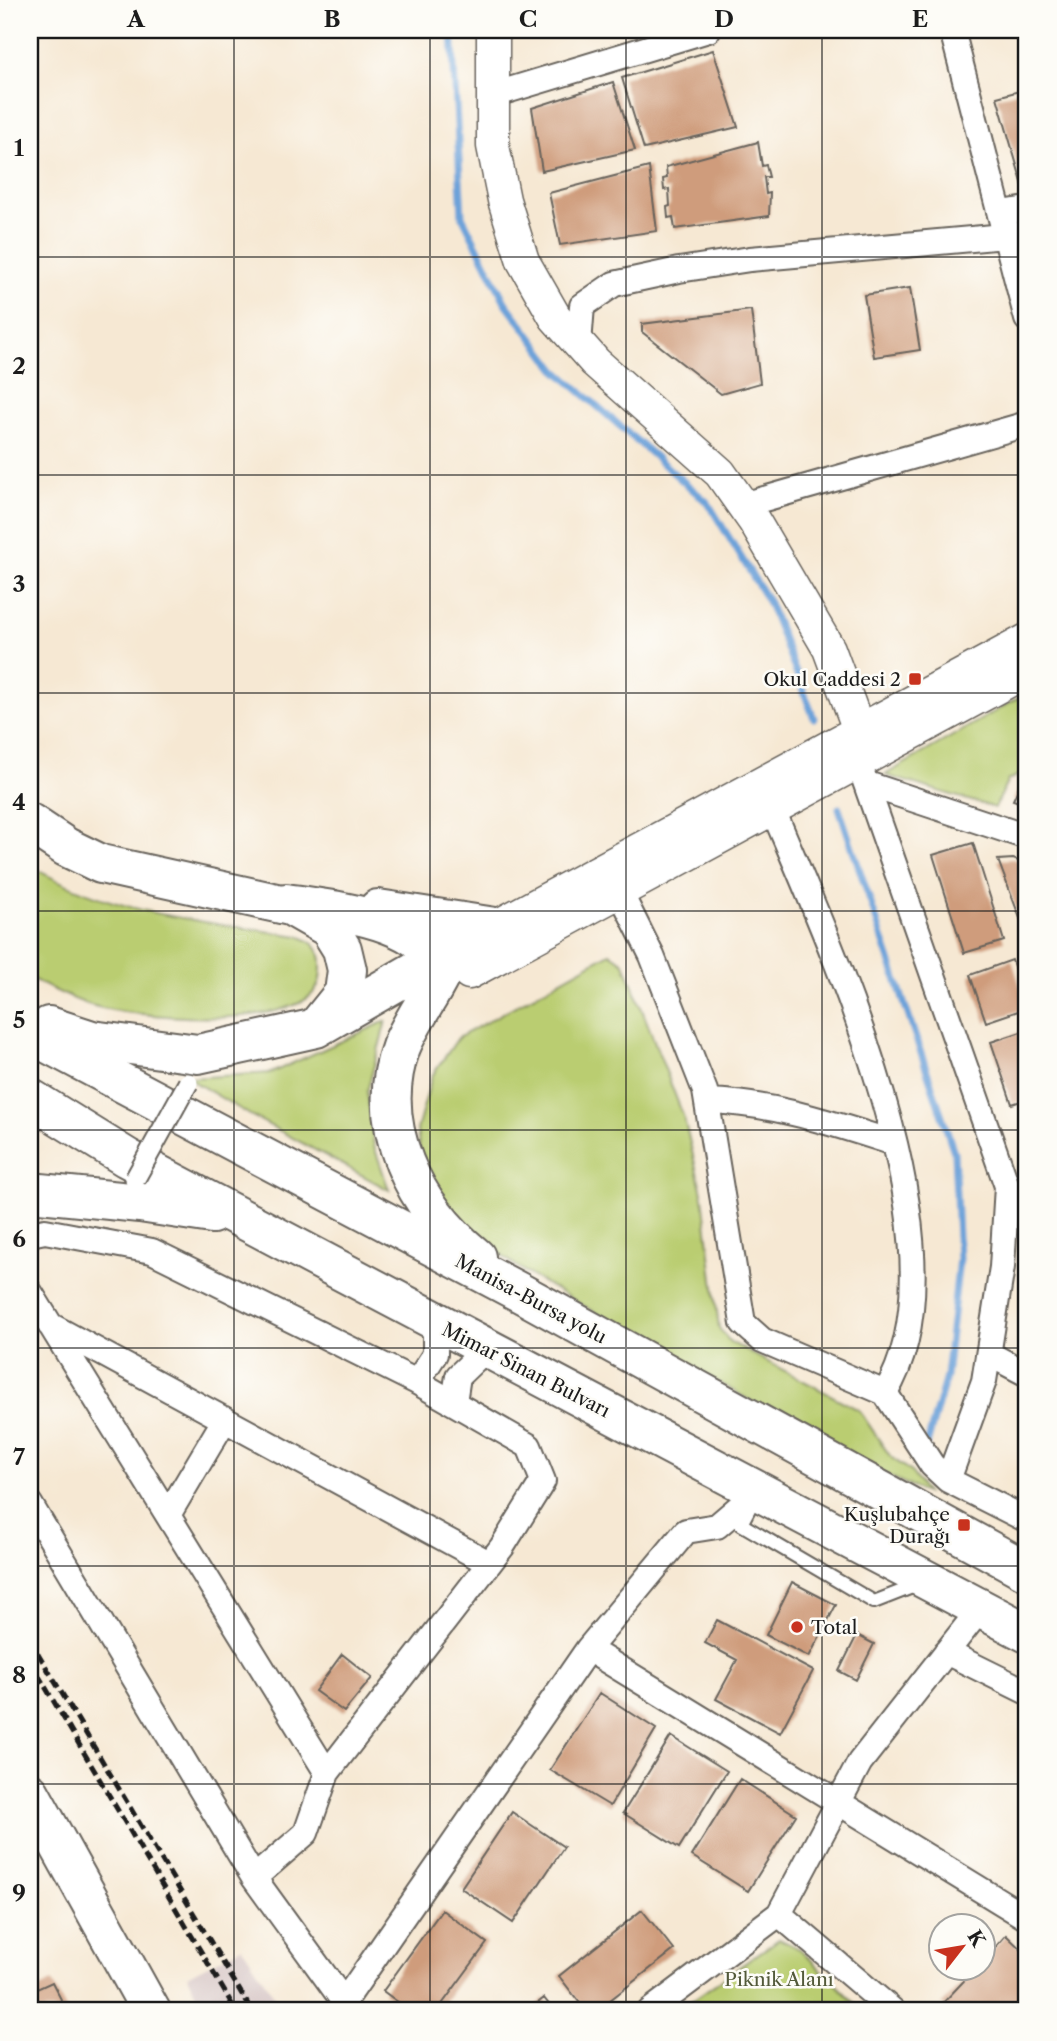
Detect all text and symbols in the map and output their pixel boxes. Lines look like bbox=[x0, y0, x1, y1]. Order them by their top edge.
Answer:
text: A bbox=[126, 5, 146, 33]
text: B bbox=[323, 5, 341, 33]
text: C bbox=[519, 5, 537, 33]
text: D bbox=[714, 5, 734, 33]
text: E bbox=[912, 5, 928, 33]
text: 1 bbox=[14, 134, 25, 162]
text: 2 bbox=[12, 352, 26, 380]
text: 3 bbox=[13, 570, 26, 598]
place label: Okul Caddesi 2 bbox=[763, 668, 901, 691]
marker: Okul Caddesi 2 bbox=[907, 671, 923, 687]
text: 4 bbox=[12, 788, 26, 816]
text: 5 bbox=[13, 1006, 25, 1034]
text: 6 bbox=[12, 1225, 26, 1253]
street label: Manisa-Bursa yolu bbox=[451, 1249, 611, 1349]
street label: Mimar Sinan Bulvarı bbox=[438, 1318, 614, 1422]
text: 7 bbox=[13, 1443, 25, 1471]
place label: Kuşlubahçe Durağı bbox=[844, 1503, 950, 1548]
marker: Kuşlubahçe Durağı bbox=[956, 1517, 972, 1533]
place label: Total bbox=[811, 1616, 858, 1639]
marker: Total bbox=[789, 1619, 805, 1635]
text: 8 bbox=[12, 1661, 26, 1689]
text: 9 bbox=[12, 1879, 26, 1907]
north arrow bbox=[928, 1912, 998, 1982]
text: K bbox=[962, 1926, 990, 1952]
park label: Piknik Alanı bbox=[724, 1968, 834, 1991]

